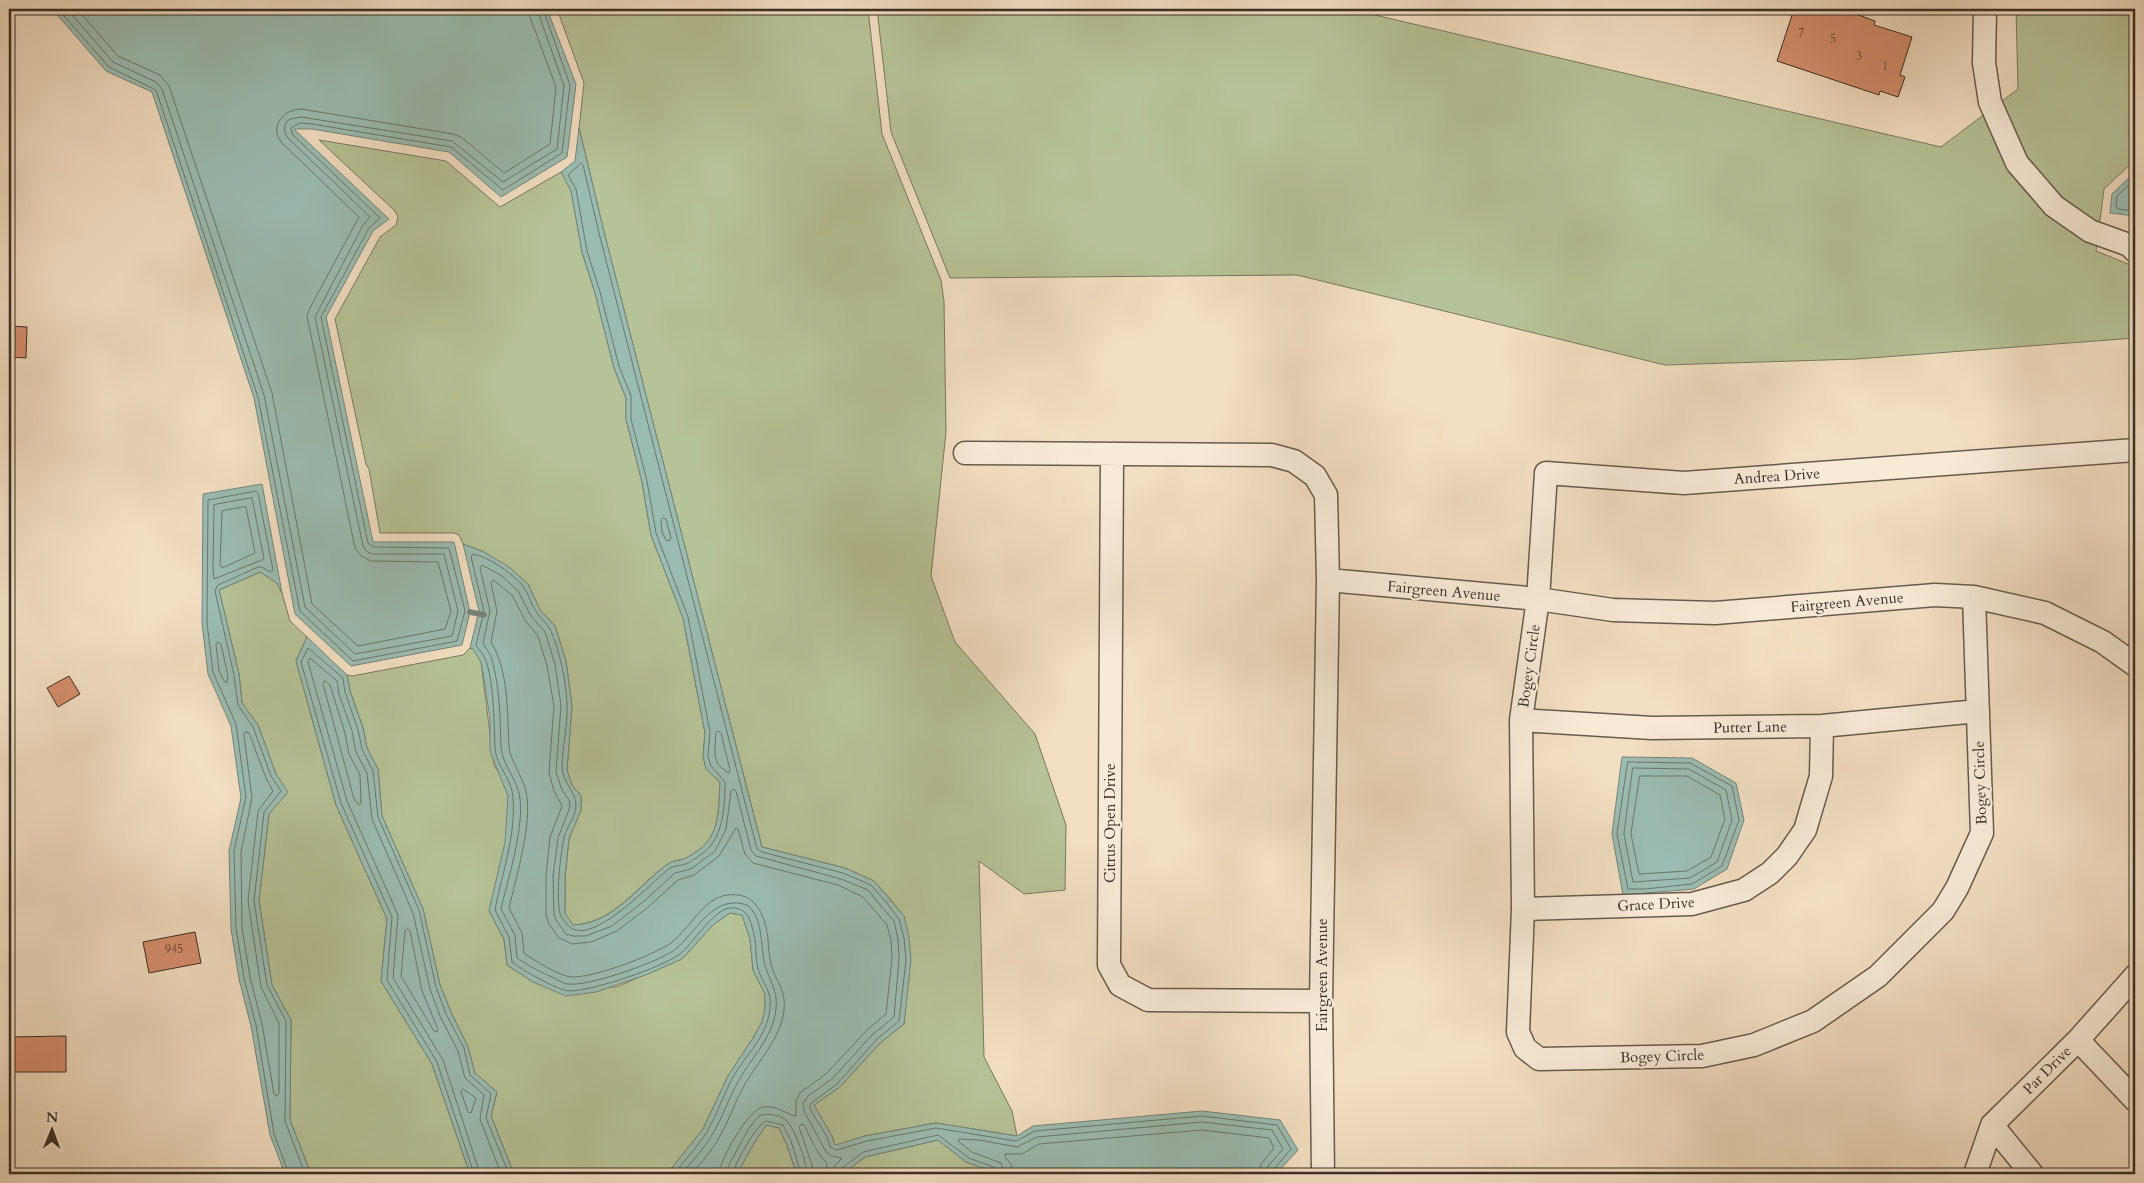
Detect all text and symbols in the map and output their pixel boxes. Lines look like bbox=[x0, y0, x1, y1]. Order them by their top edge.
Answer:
house number: 7 bbox=[1798, 25, 1804, 41]
house number: 5 bbox=[1830, 31, 1836, 47]
house number: 3 bbox=[1856, 48, 1862, 64]
house number: 1 bbox=[1882, 58, 1888, 74]
street label: Andrea Drive bbox=[1733, 463, 1821, 489]
street label: Fairgreen Avenue bbox=[1387, 576, 1502, 606]
street label: Fairgreen Avenue bbox=[1790, 587, 1905, 617]
street label: Bogey Circle bbox=[1513, 623, 1545, 709]
street label: Putter Lane bbox=[1713, 716, 1787, 738]
street label: Bogey Circle bbox=[1969, 740, 1991, 825]
street label: Citrus Open Drive bbox=[1100, 763, 1120, 883]
street label: Grace Drive bbox=[1617, 892, 1696, 916]
street label: Fairgreen Avenue bbox=[1312, 918, 1332, 1032]
house number: 945 bbox=[165, 941, 183, 957]
street label: Par Drive bbox=[2018, 1041, 2076, 1099]
street label: Bogey Circle bbox=[1620, 1045, 1705, 1067]
north arrow bbox=[28, 1106, 78, 1156]
text: N bbox=[46, 1108, 58, 1127]

